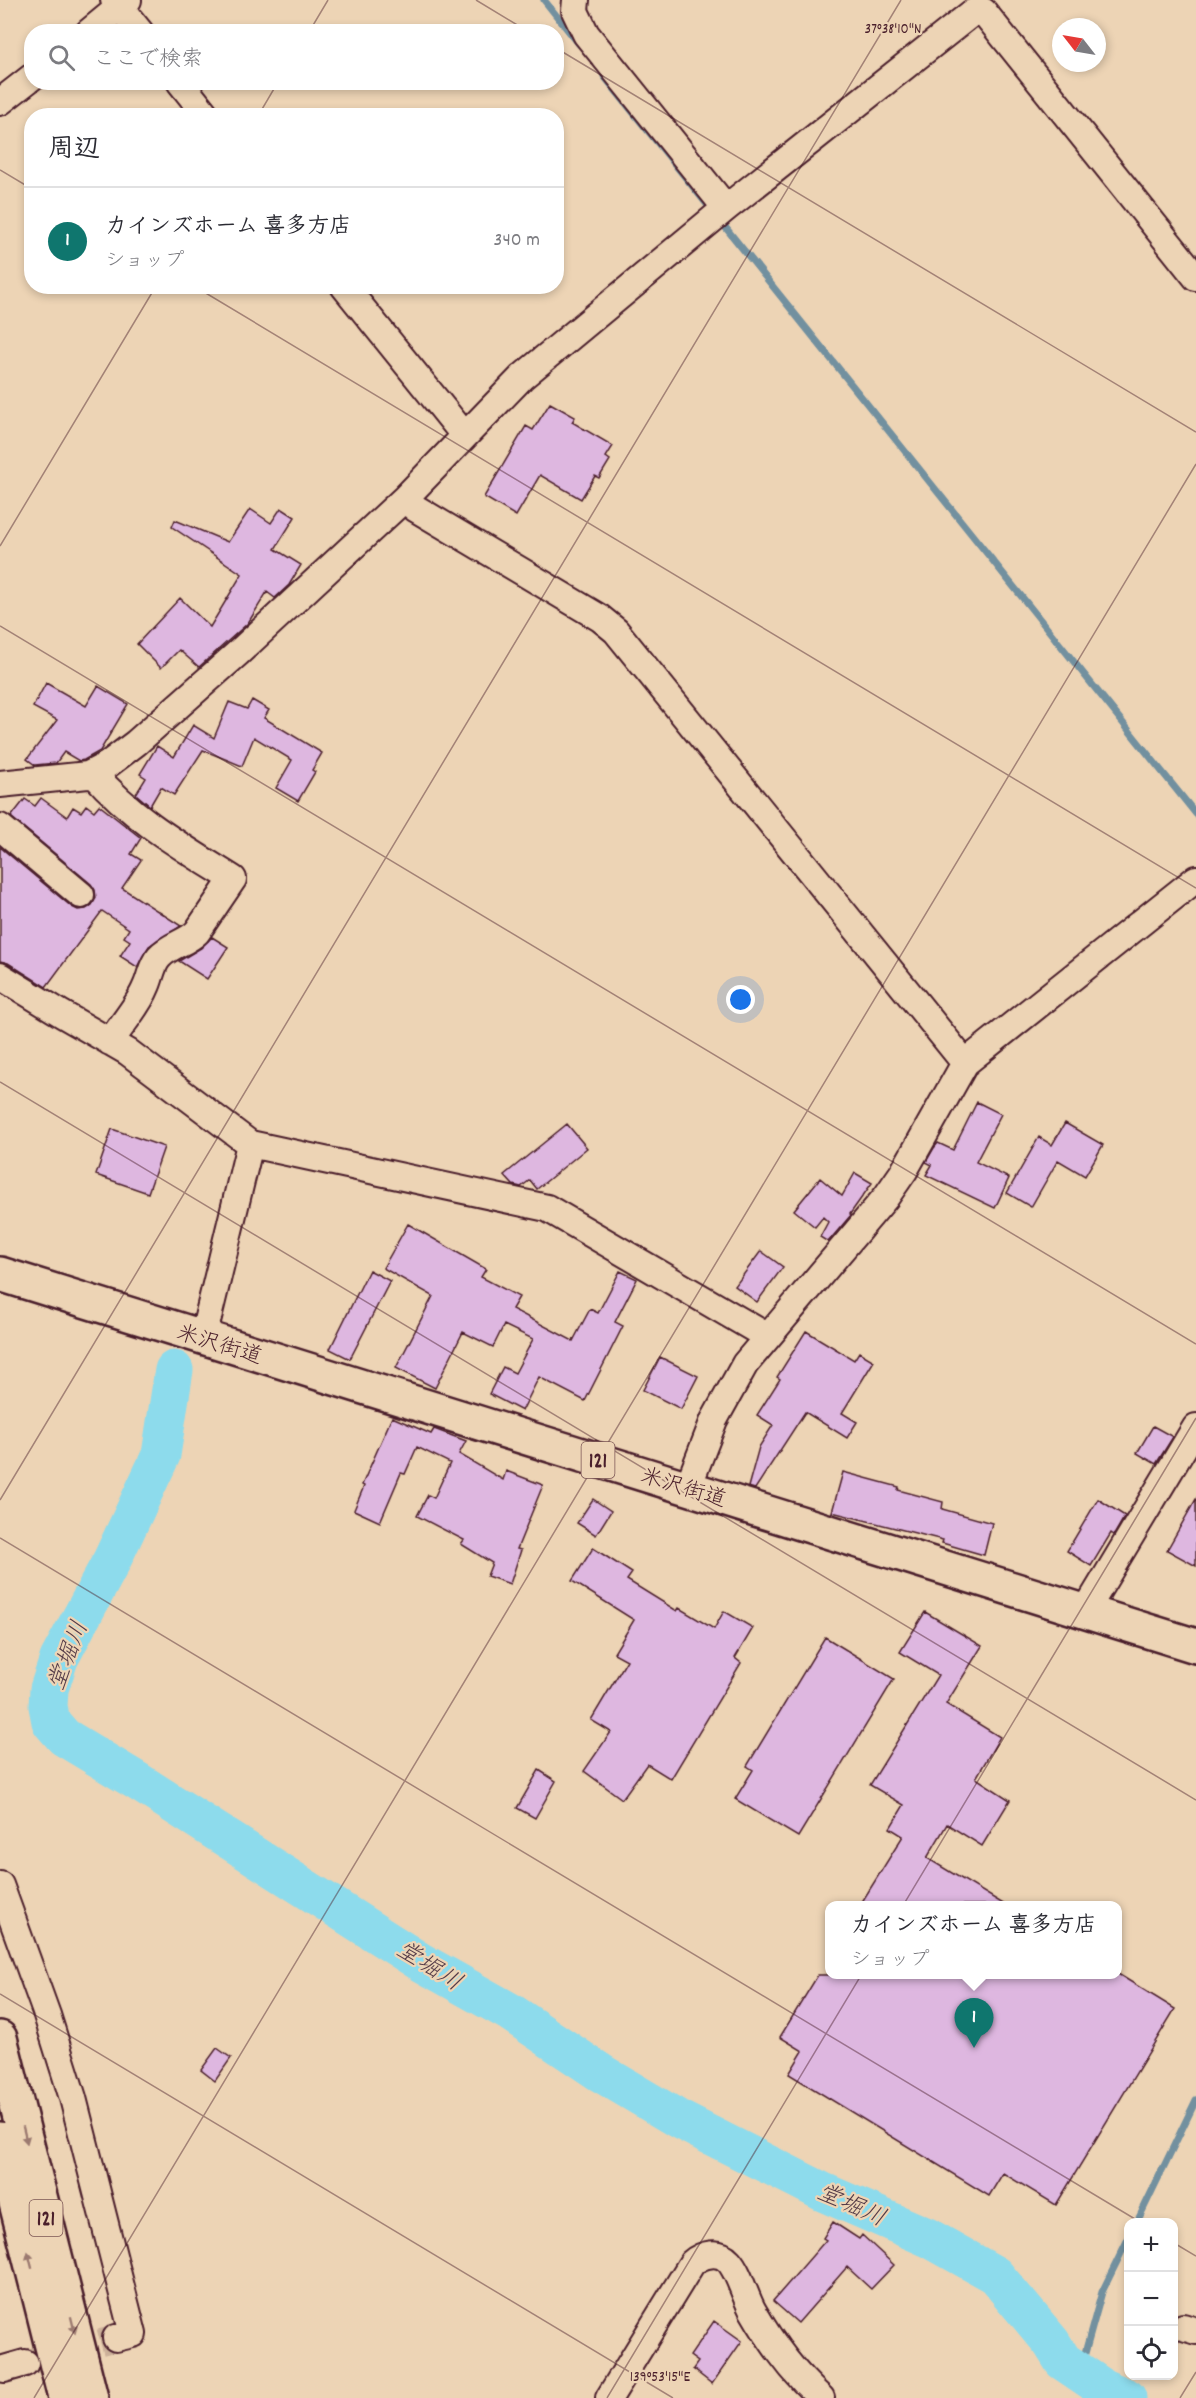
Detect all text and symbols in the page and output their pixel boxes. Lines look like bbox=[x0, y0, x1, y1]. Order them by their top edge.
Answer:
north arrow bbox=[1052, 18, 1106, 72]
text: 37°38'10"N bbox=[864, 19, 922, 41]
search box bbox=[24, 24, 564, 90]
icon: search bbox=[45, 41, 78, 74]
text: ここで検索 bbox=[93, 45, 203, 76]
text: 周辺 bbox=[48, 132, 100, 169]
text: カインズホーム 喜多方店 bbox=[105, 212, 351, 243]
text: 1 bbox=[65, 227, 70, 255]
text: 340 m bbox=[494, 227, 540, 255]
text: ショップ bbox=[105, 248, 184, 276]
your location bbox=[726, 985, 755, 1014]
street label: 米沢街道 bbox=[172, 1319, 266, 1374]
road number: 121 bbox=[582, 1442, 614, 1478]
street label: 米沢街道 bbox=[636, 1462, 730, 1517]
water label: 堂堀川 bbox=[41, 1616, 99, 1696]
popup bbox=[825, 1901, 1122, 1979]
text: カインズホーム 喜多方店 bbox=[850, 1911, 1097, 1942]
water label: 堂堀川 bbox=[389, 1934, 468, 2001]
text: ショップ bbox=[850, 1947, 930, 1975]
pin: 1 bbox=[954, 1998, 994, 2048]
one-way arrow bbox=[21, 2126, 31, 2145]
water label: 堂堀川 bbox=[811, 2177, 891, 2237]
road number: 121 bbox=[30, 2200, 63, 2236]
map controls bbox=[1124, 2218, 1178, 2380]
button: + bbox=[1124, 2218, 1178, 2272]
one-way arrow bbox=[25, 2251, 35, 2269]
button: − bbox=[1124, 2272, 1178, 2326]
one-way arrow bbox=[68, 2315, 78, 2334]
button: locate bbox=[1124, 2326, 1178, 2380]
text: 139°53'15"E bbox=[630, 2367, 690, 2389]

